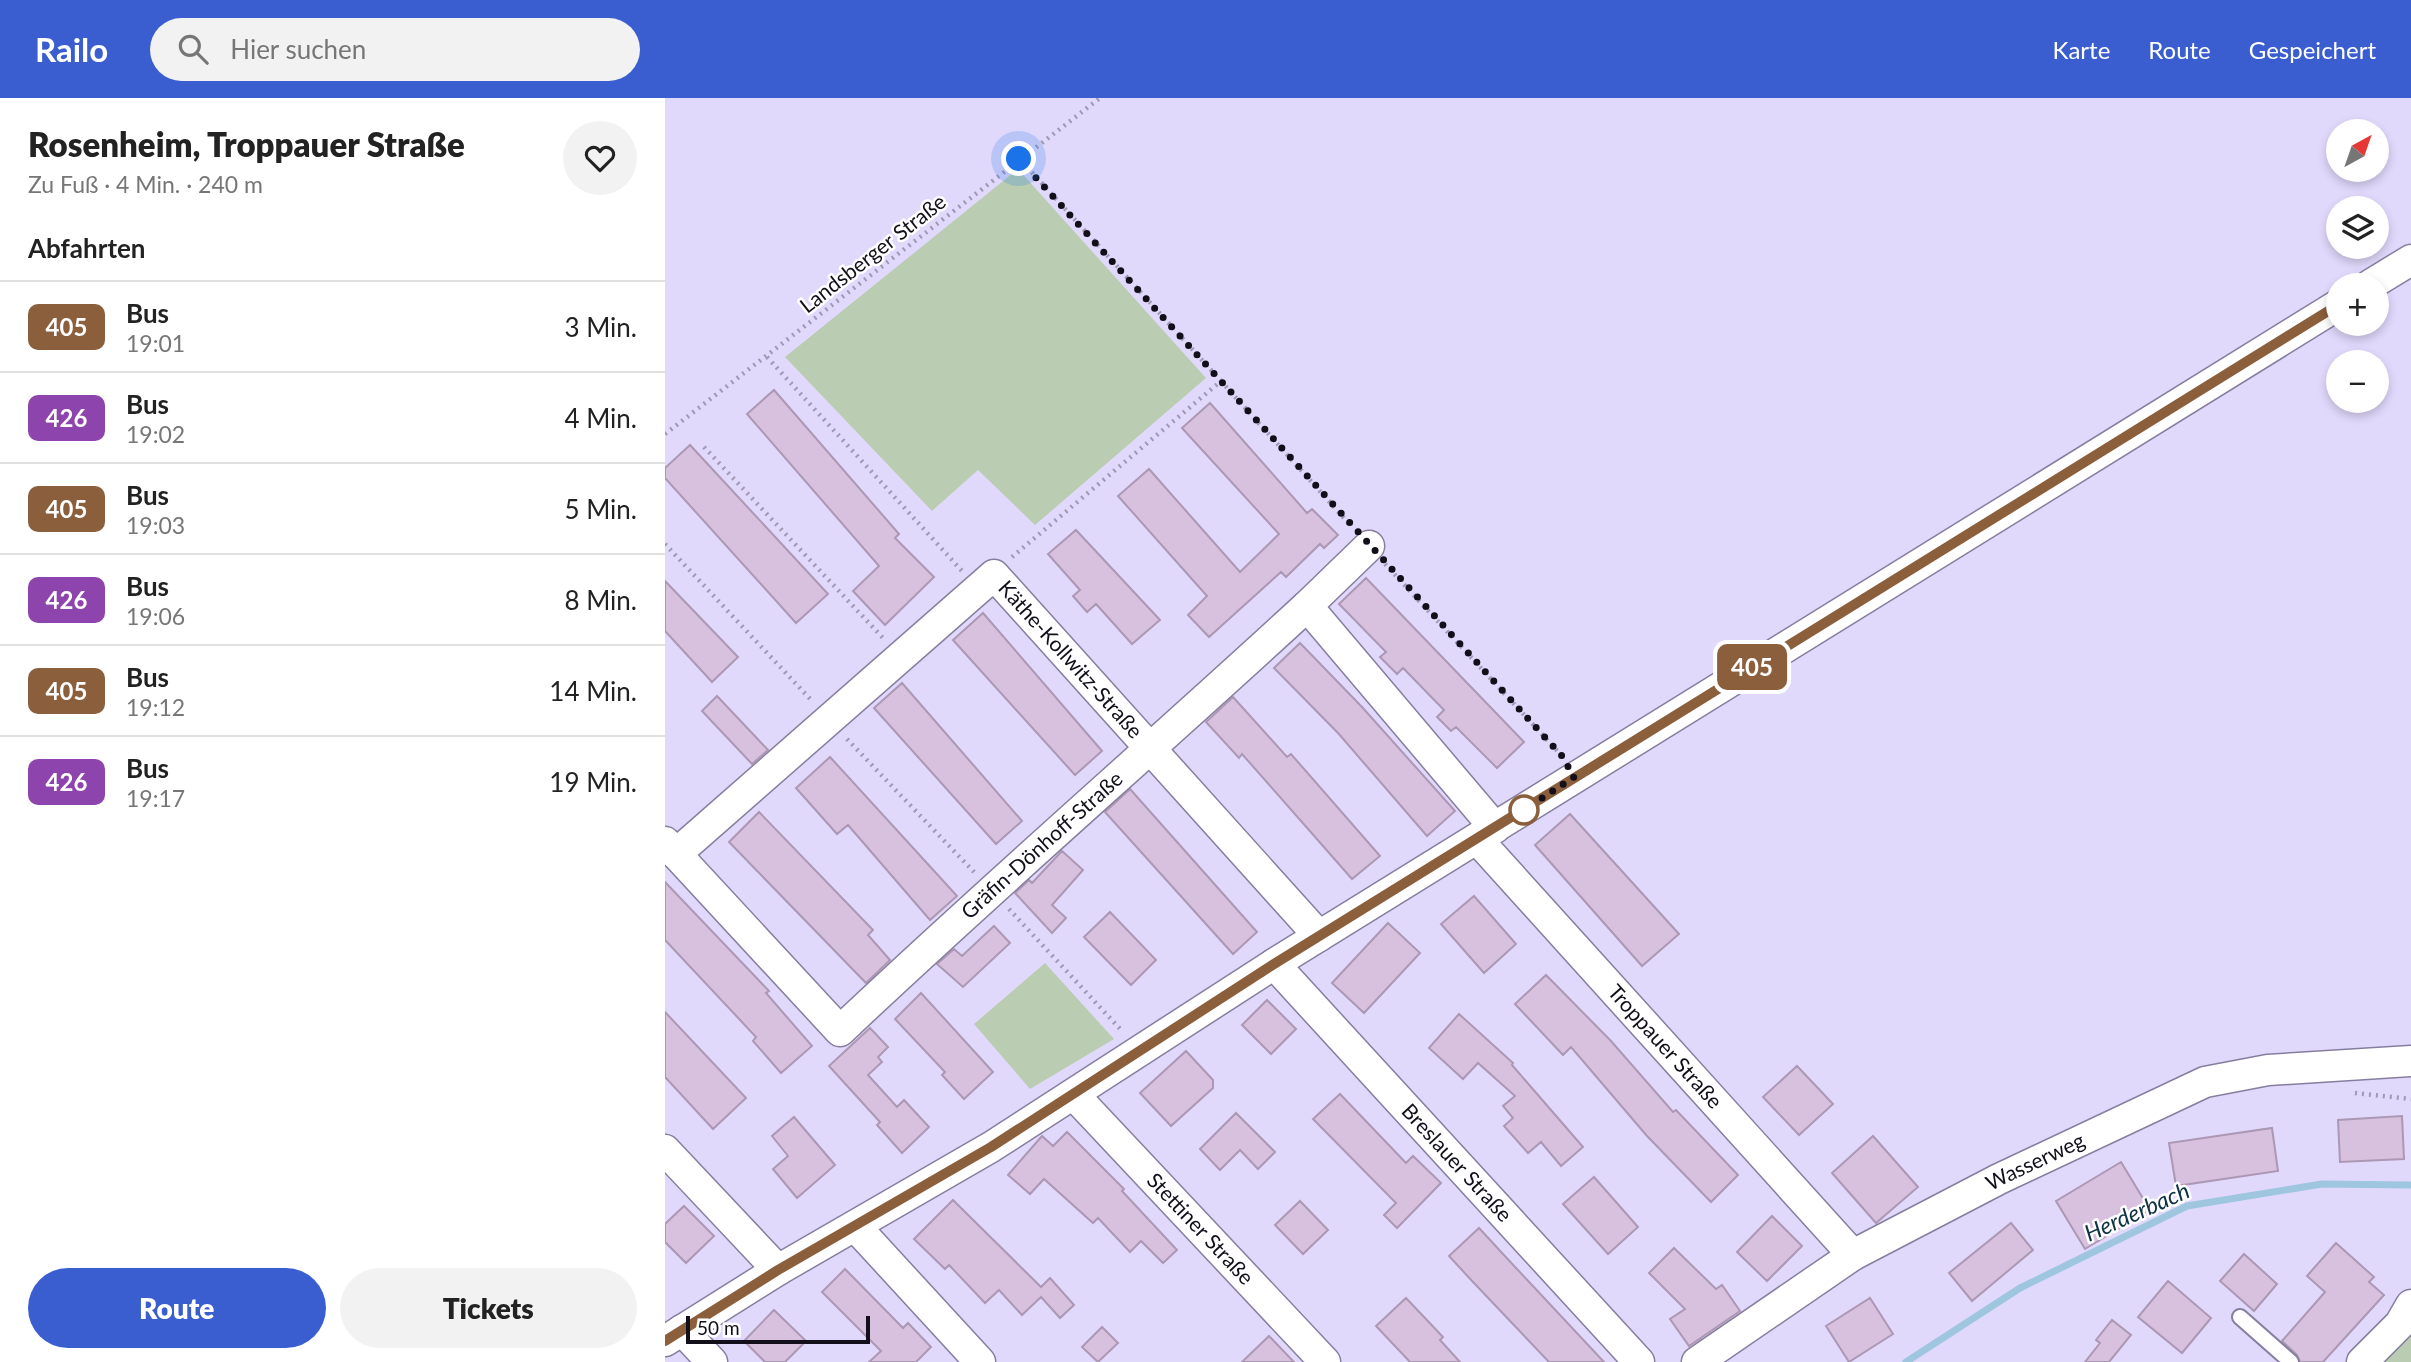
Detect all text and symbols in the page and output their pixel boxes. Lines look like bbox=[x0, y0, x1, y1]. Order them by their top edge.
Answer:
search box bbox=[150, 18, 640, 81]
text: Railo bbox=[35, 29, 108, 69]
icon: search bbox=[174, 30, 212, 68]
text: Hier suchen bbox=[230, 33, 366, 65]
text: Karte bbox=[2053, 35, 2110, 64]
text: Route bbox=[2148, 35, 2211, 64]
text: Gespeichert bbox=[2249, 35, 2376, 64]
north arrow bbox=[2326, 119, 2389, 182]
map controls bbox=[2326, 119, 2389, 413]
button: heart bbox=[563, 121, 637, 195]
text: Rosenheim, Troppauer Straße bbox=[28, 124, 465, 164]
your location bbox=[1001, 141, 1036, 176]
text: Zu Fuß · 4 Min. · 240 m bbox=[28, 170, 263, 198]
street label: Landsberger Straße bbox=[794, 188, 950, 317]
button: layers bbox=[2326, 196, 2389, 259]
text: Abfahrten bbox=[28, 232, 146, 264]
button: + bbox=[2326, 273, 2389, 336]
text: Bus bbox=[126, 297, 169, 329]
text: 3 Min. bbox=[564, 311, 637, 343]
text: 405 bbox=[46, 312, 87, 341]
text: 19:01 bbox=[126, 329, 185, 357]
button: − bbox=[2326, 350, 2389, 413]
text: Bus bbox=[126, 388, 169, 420]
text: 4 Min. bbox=[564, 402, 637, 434]
text: 426 bbox=[46, 403, 87, 432]
text: 19:02 bbox=[126, 420, 185, 448]
text: Bus bbox=[126, 479, 169, 511]
text: 5 Min. bbox=[564, 493, 637, 525]
text: 405 bbox=[46, 494, 87, 523]
text: 19:03 bbox=[126, 511, 185, 539]
text: Bus bbox=[126, 570, 169, 602]
street label: Käthe-Kollwitz-Straße bbox=[994, 575, 1149, 743]
text: 8 Min. bbox=[564, 584, 637, 616]
text: 426 bbox=[46, 585, 87, 614]
text: 19:06 bbox=[126, 602, 185, 630]
line badge: 405 bbox=[1712, 644, 1792, 690]
text: 405 bbox=[1731, 652, 1773, 681]
text: Bus bbox=[126, 661, 169, 693]
text: 14 Min. bbox=[549, 675, 637, 707]
text: 405 bbox=[46, 676, 87, 705]
text: 19:12 bbox=[126, 693, 185, 721]
text: Bus bbox=[126, 752, 169, 784]
street label: Gräfin-Dönhoff-Straße bbox=[955, 765, 1127, 923]
text: 19 Min. bbox=[549, 766, 637, 798]
text: 426 bbox=[46, 767, 87, 796]
text: 19:17 bbox=[126, 784, 185, 812]
unlabelled marker bbox=[1509, 795, 1539, 825]
street label: Troppauer Straße bbox=[1604, 979, 1728, 1113]
street label: Breslauer Straße bbox=[1397, 1098, 1518, 1226]
street label: Wasserweg bbox=[1981, 1127, 2088, 1195]
street label: Stettiner Straße bbox=[1143, 1167, 1260, 1289]
water label: Herderbach bbox=[2080, 1176, 2193, 1247]
button: Route bbox=[28, 1268, 326, 1348]
button: Tickets bbox=[340, 1268, 637, 1348]
scale bar bbox=[686, 1313, 870, 1345]
text: 50 m bbox=[697, 1316, 740, 1339]

